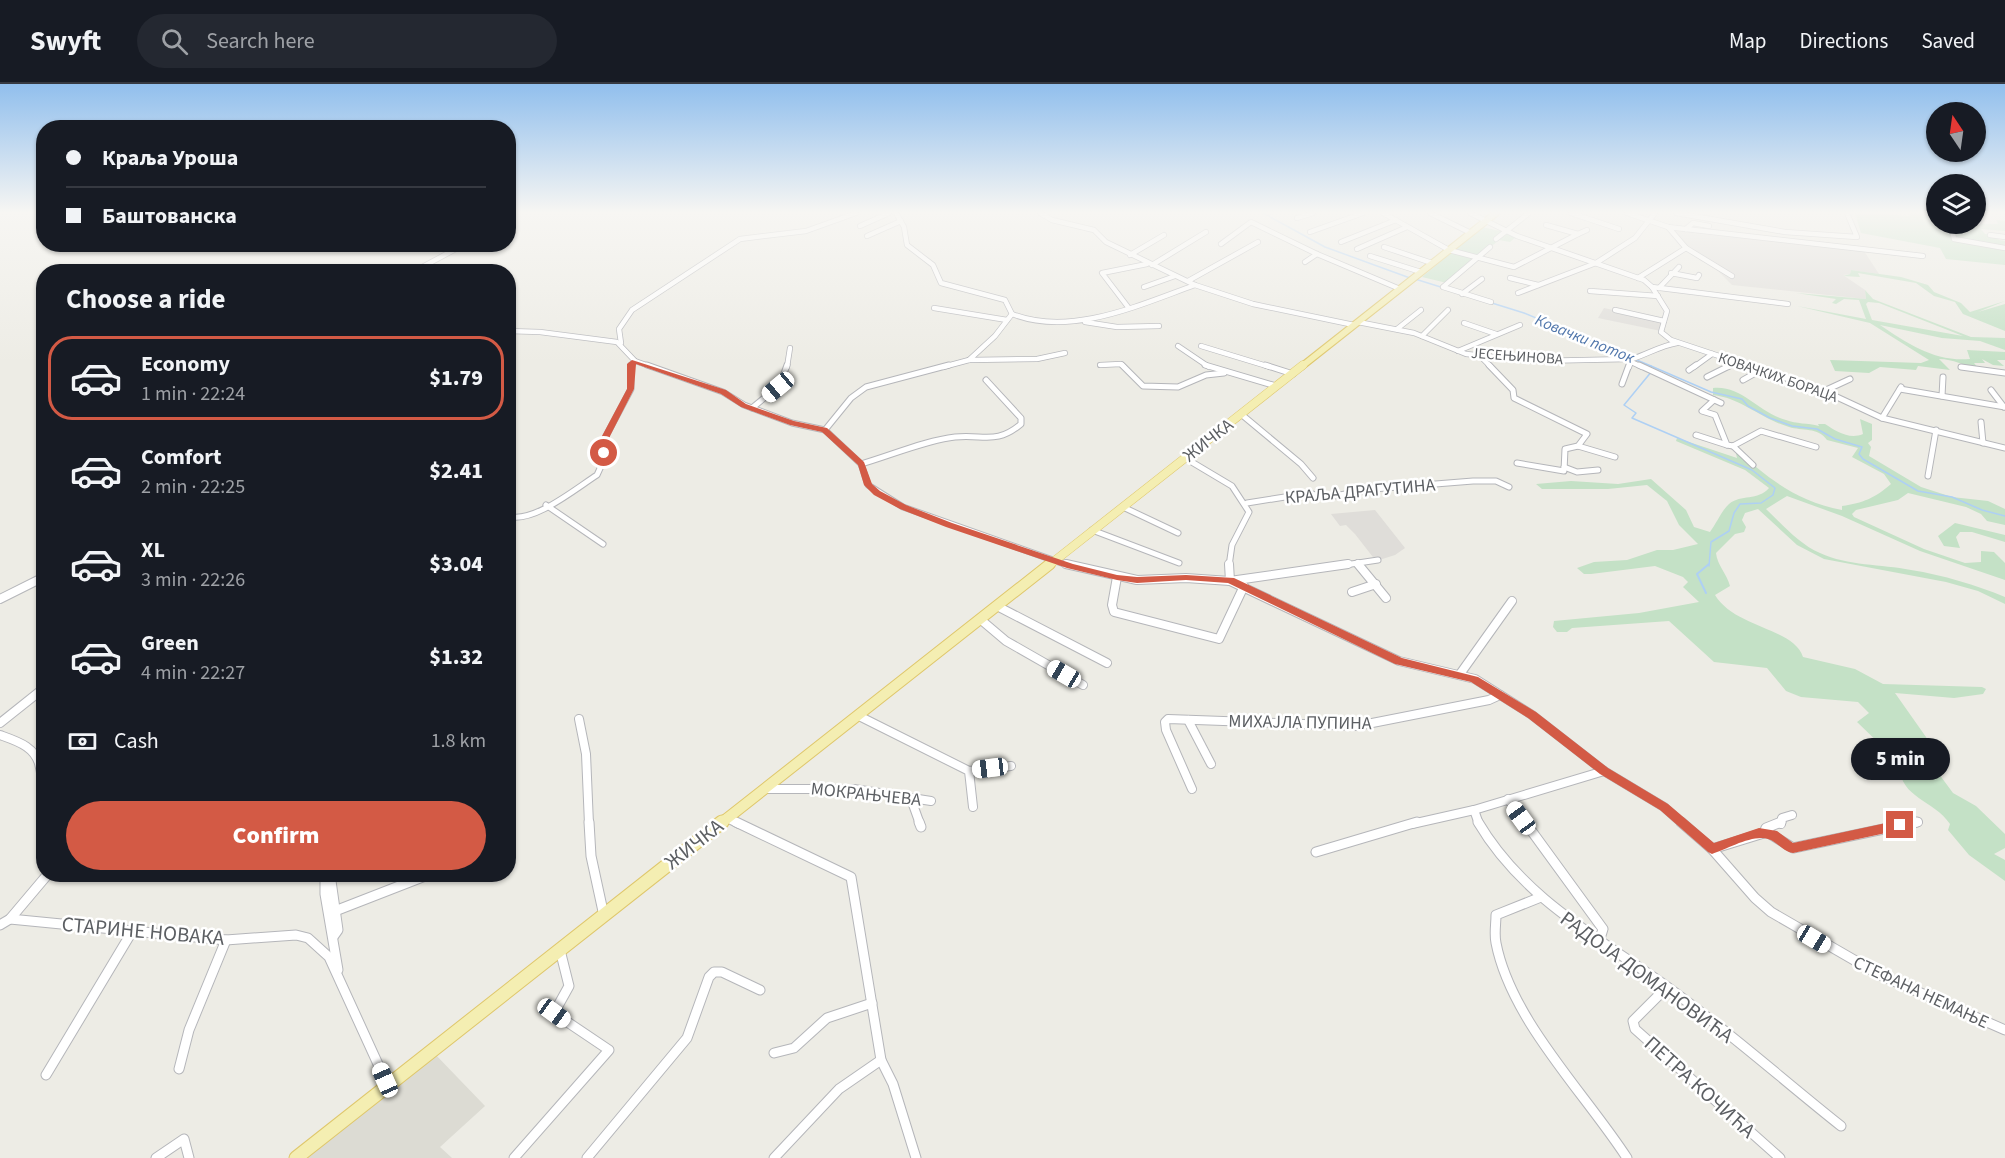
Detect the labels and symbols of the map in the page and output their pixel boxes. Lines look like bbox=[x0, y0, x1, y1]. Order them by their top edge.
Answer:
north arrow bbox=[1926, 102, 1986, 162]
water label: Ковачки поток bbox=[1532, 309, 1638, 369]
street label: ЈЕСЕЊИНОВА bbox=[1470, 343, 1564, 370]
street label: КОВАЧКИХ БОРАЦА bbox=[1715, 347, 1841, 408]
car bbox=[758, 369, 798, 405]
street label: ЖИЧКА bbox=[1178, 413, 1239, 468]
route start bbox=[590, 439, 617, 466]
street label: КРАЉА ДРАГУТИНА bbox=[1284, 472, 1436, 511]
car bbox=[1044, 657, 1084, 691]
street label: МИХАЈЛА ПУПИНА bbox=[1228, 709, 1372, 736]
callout: 5 min bbox=[1850, 738, 1950, 780]
car bbox=[971, 757, 1009, 779]
street label: МОКРАЊЧЕВА bbox=[810, 776, 923, 813]
car bbox=[1503, 798, 1539, 838]
street label: ЖИЧКА bbox=[658, 811, 730, 877]
route end bbox=[1886, 811, 1913, 838]
street label: РАДОЈА ДОМАНОВИЋА bbox=[1554, 904, 1740, 1051]
street label: СТАРИНЕ НОВАКА bbox=[60, 909, 226, 953]
car bbox=[1794, 922, 1834, 956]
street label: СТЕФАНА НЕМАЊЕ bbox=[1849, 950, 1993, 1035]
car bbox=[534, 995, 574, 1031]
street label: ПЕТРА КОЧИЋА bbox=[1638, 1029, 1763, 1146]
car bbox=[369, 1060, 401, 1100]

